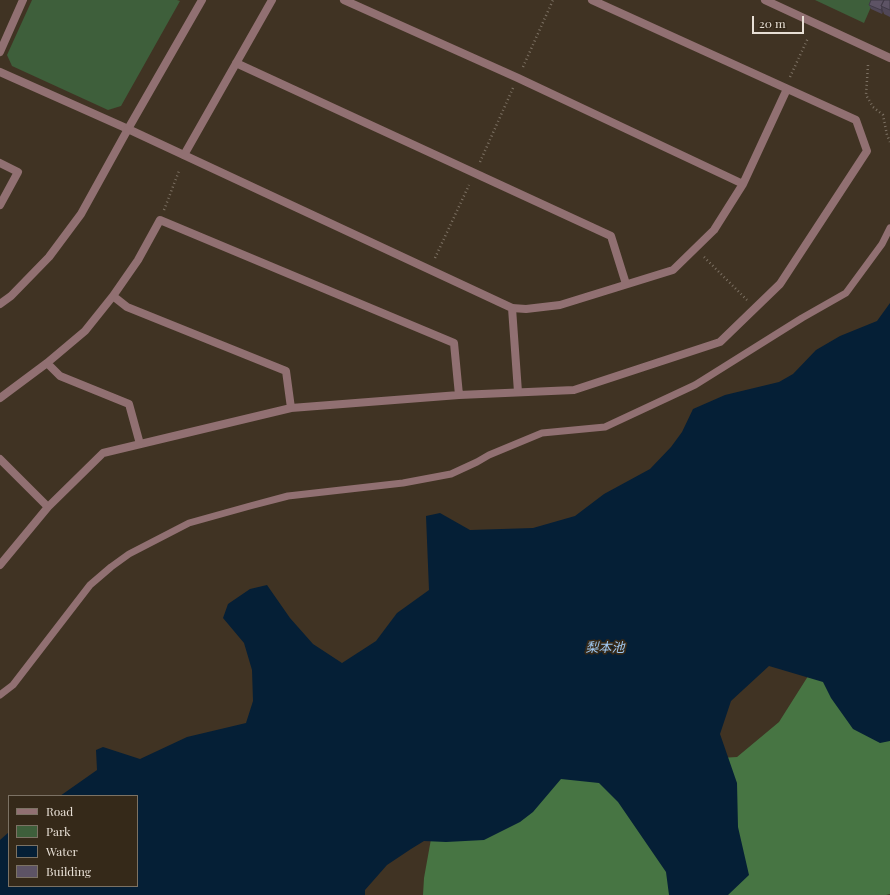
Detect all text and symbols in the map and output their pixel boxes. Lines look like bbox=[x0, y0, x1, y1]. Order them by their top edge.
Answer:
scale bar bbox=[754, 8, 806, 34]
text: 20 m bbox=[759, 15, 786, 31]
water label: 梨本池 bbox=[586, 640, 624, 656]
legend bbox=[8, 795, 138, 887]
text: Road bbox=[46, 803, 73, 819]
text: Park bbox=[46, 823, 71, 839]
text: Water bbox=[46, 843, 78, 859]
text: Building bbox=[46, 863, 91, 879]

